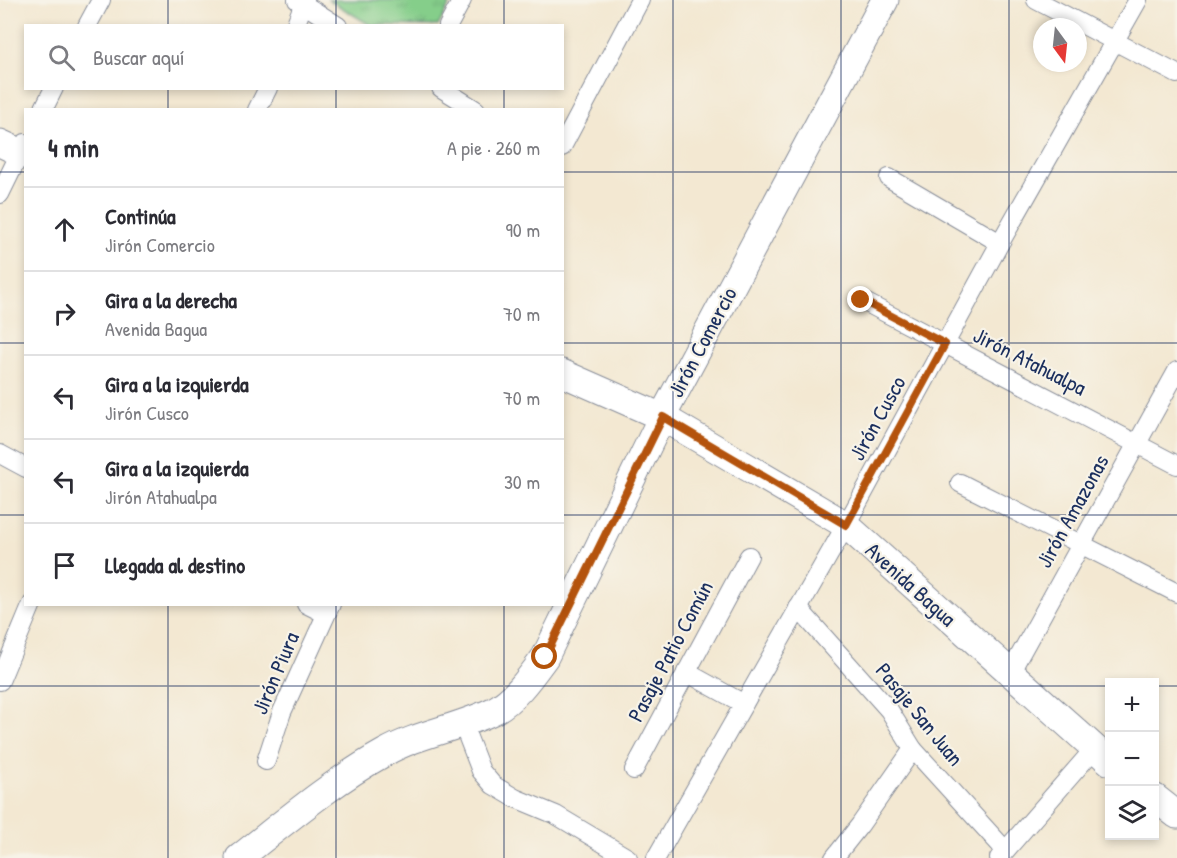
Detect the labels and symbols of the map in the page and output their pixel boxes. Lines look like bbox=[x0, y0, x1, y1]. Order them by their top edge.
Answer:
north arrow bbox=[1033, 18, 1087, 72]
street label: Jirón Comercio bbox=[660, 281, 744, 402]
route end bbox=[847, 286, 873, 312]
street label: Jirón Atahualpa bbox=[968, 320, 1092, 402]
street label: Jirón Cusco bbox=[842, 370, 913, 466]
street label: Jirón Amazonas bbox=[1029, 449, 1115, 573]
street label: Avenida Bagua bbox=[859, 535, 963, 633]
street label: Pasaje Patio Común bbox=[620, 575, 720, 727]
street label: Jirón Piura bbox=[244, 627, 306, 719]
route start bbox=[531, 643, 557, 669]
street label: Pasaje San Juan bbox=[869, 656, 971, 772]

